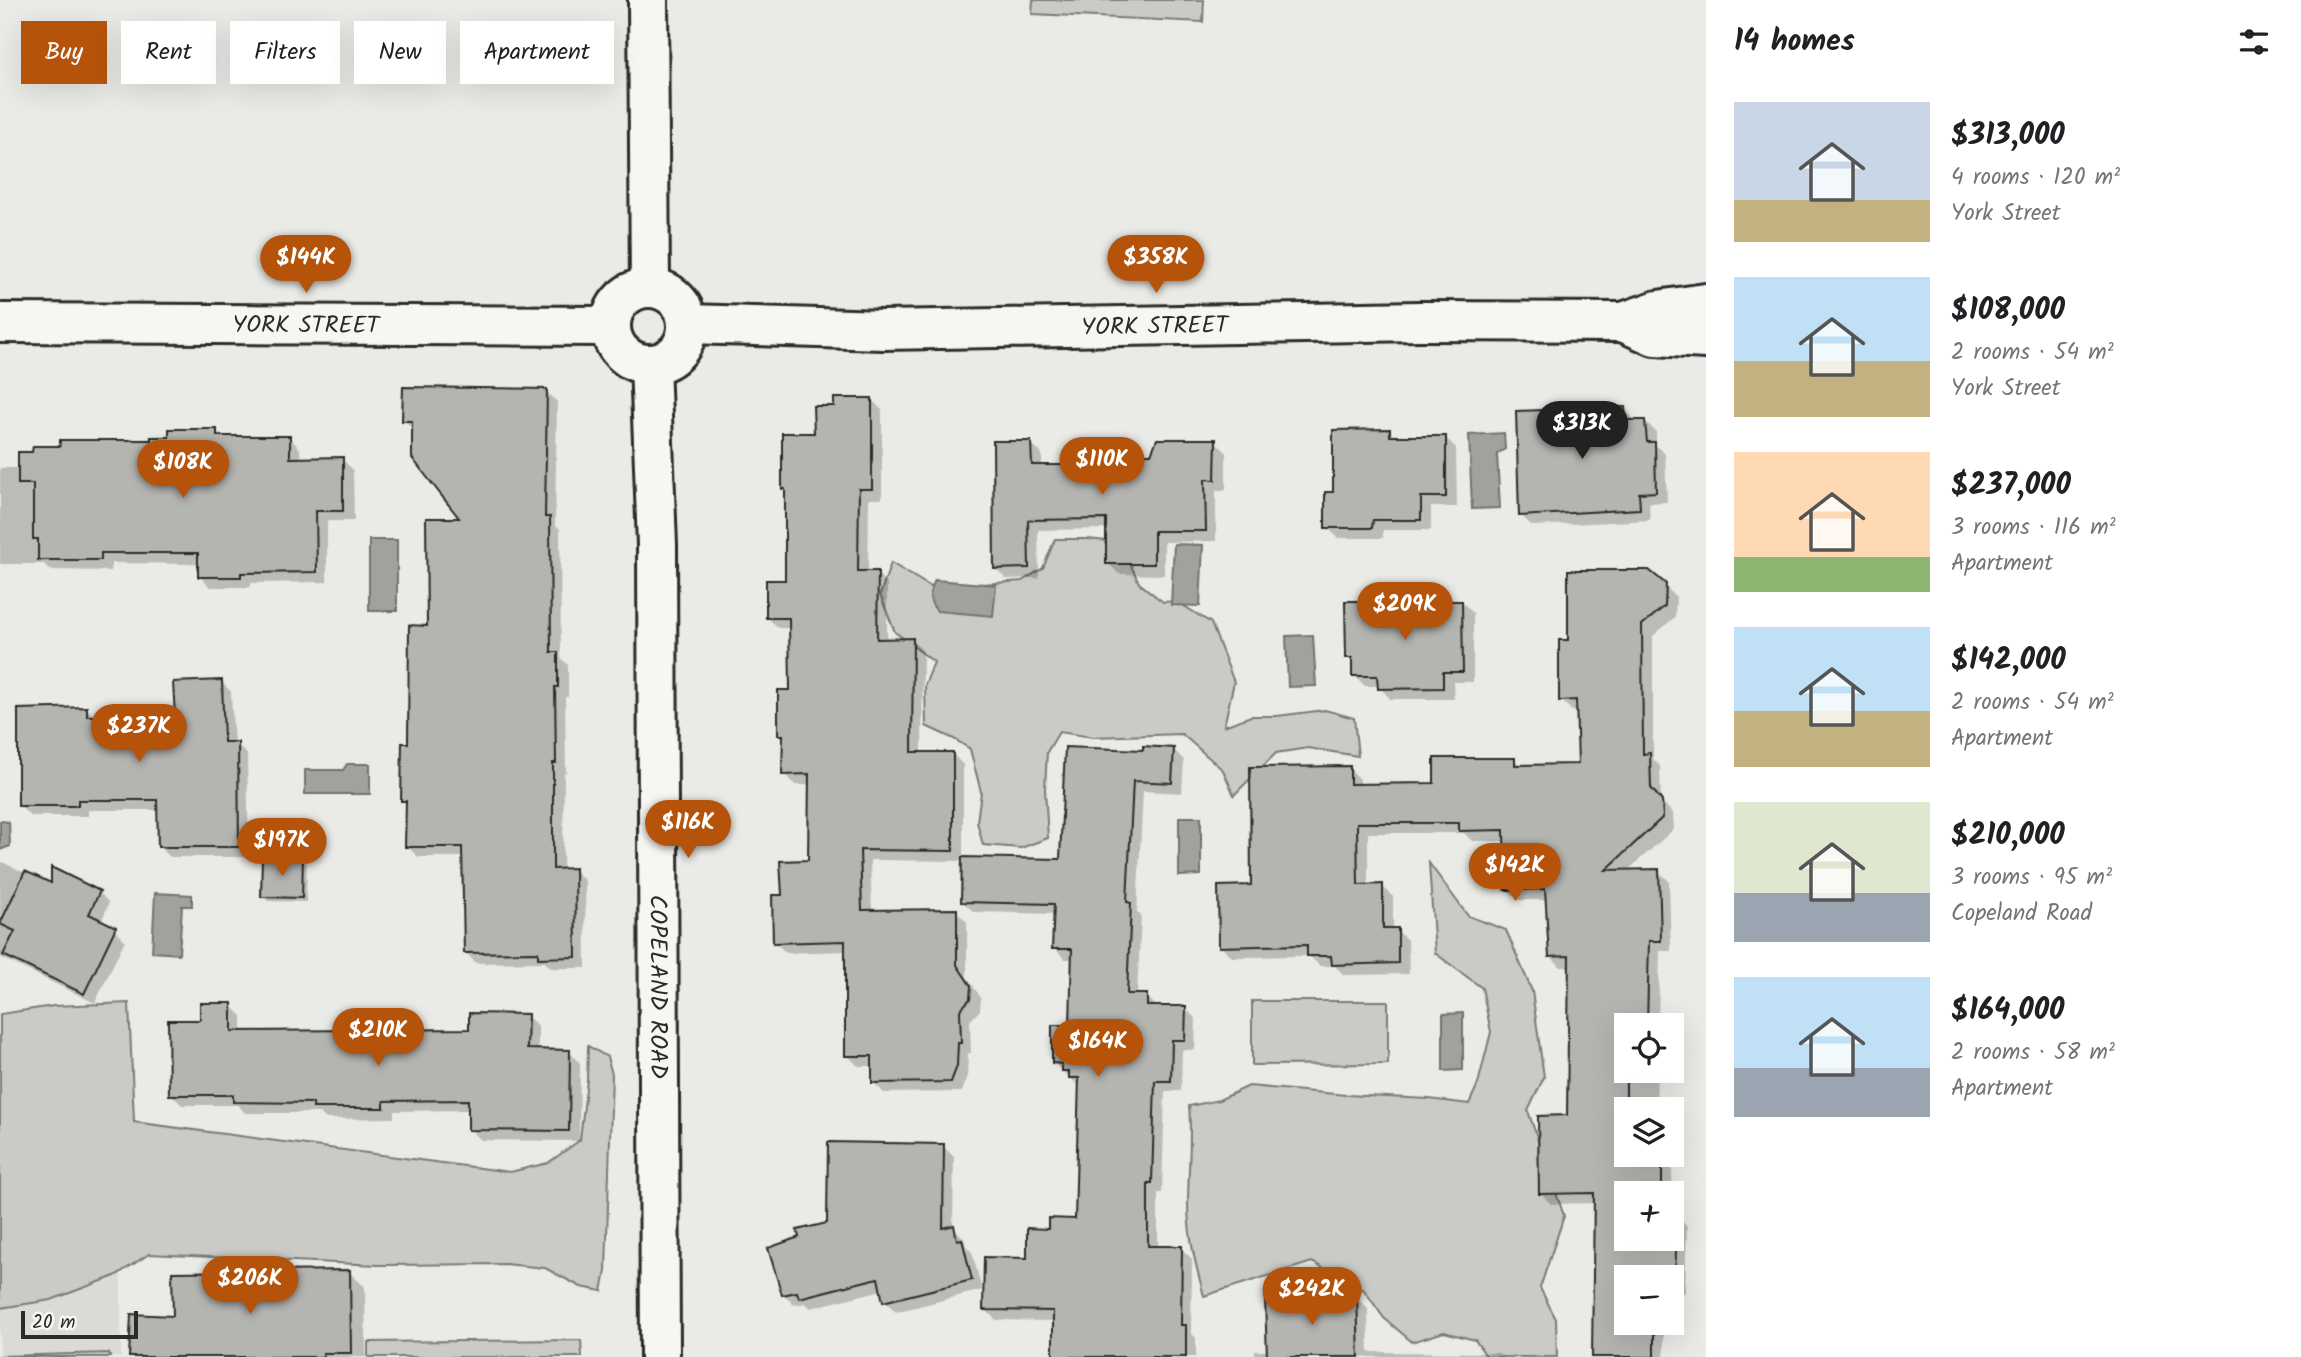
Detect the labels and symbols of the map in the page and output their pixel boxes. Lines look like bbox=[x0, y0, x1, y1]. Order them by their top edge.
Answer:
pin: $144K bbox=[257, 236, 355, 295]
pin: $358K bbox=[1107, 236, 1205, 295]
street label: YORK STREET bbox=[232, 306, 382, 346]
street label: YORK STREET bbox=[1081, 306, 1231, 348]
pin: $313K bbox=[1533, 402, 1631, 461]
pin: $110K bbox=[1053, 438, 1151, 497]
pin: $108K bbox=[134, 440, 232, 500]
pin: $209K bbox=[1356, 582, 1454, 642]
pin: $237K bbox=[90, 704, 188, 764]
pin: $116K bbox=[639, 800, 737, 860]
pin: $197K bbox=[233, 818, 331, 878]
pin: $142K bbox=[1466, 844, 1564, 903]
street label: COPELAND ROAD bbox=[637, 895, 677, 1079]
pin: $210K bbox=[329, 1009, 427, 1068]
pin: $164K bbox=[1049, 1020, 1147, 1079]
pin: $206K bbox=[201, 1256, 299, 1316]
pin: $242K bbox=[1263, 1268, 1361, 1327]
scale bar bbox=[21, 1308, 138, 1340]

